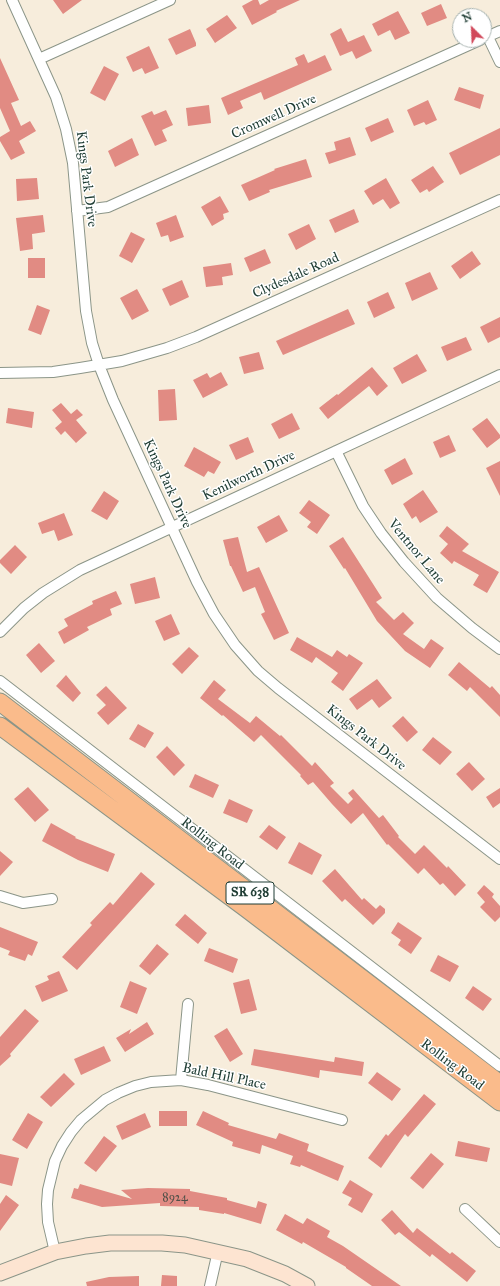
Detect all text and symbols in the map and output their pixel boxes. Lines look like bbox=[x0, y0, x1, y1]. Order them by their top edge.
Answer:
north arrow bbox=[452, 8, 492, 48]
text: N bbox=[460, 10, 474, 25]
street label: Cromwell Drive bbox=[229, 91, 319, 143]
street label: Kings Park Drive bbox=[72, 130, 100, 228]
street label: Clydesdale Road bbox=[250, 249, 342, 303]
street label: Kings Park Drive bbox=[139, 437, 195, 531]
street label: Kenilworth Drive bbox=[200, 447, 298, 505]
street label: Ventnor Lane bbox=[384, 516, 448, 588]
street label: Kings Park Drive bbox=[323, 702, 409, 774]
street label: Rolling Road bbox=[177, 814, 247, 874]
road number: SR 638 bbox=[226, 882, 274, 904]
street label: Rolling Road bbox=[417, 1036, 487, 1094]
street label: Bald Hill Place bbox=[181, 1060, 267, 1094]
house number: 8924 bbox=[162, 1191, 188, 1205]

